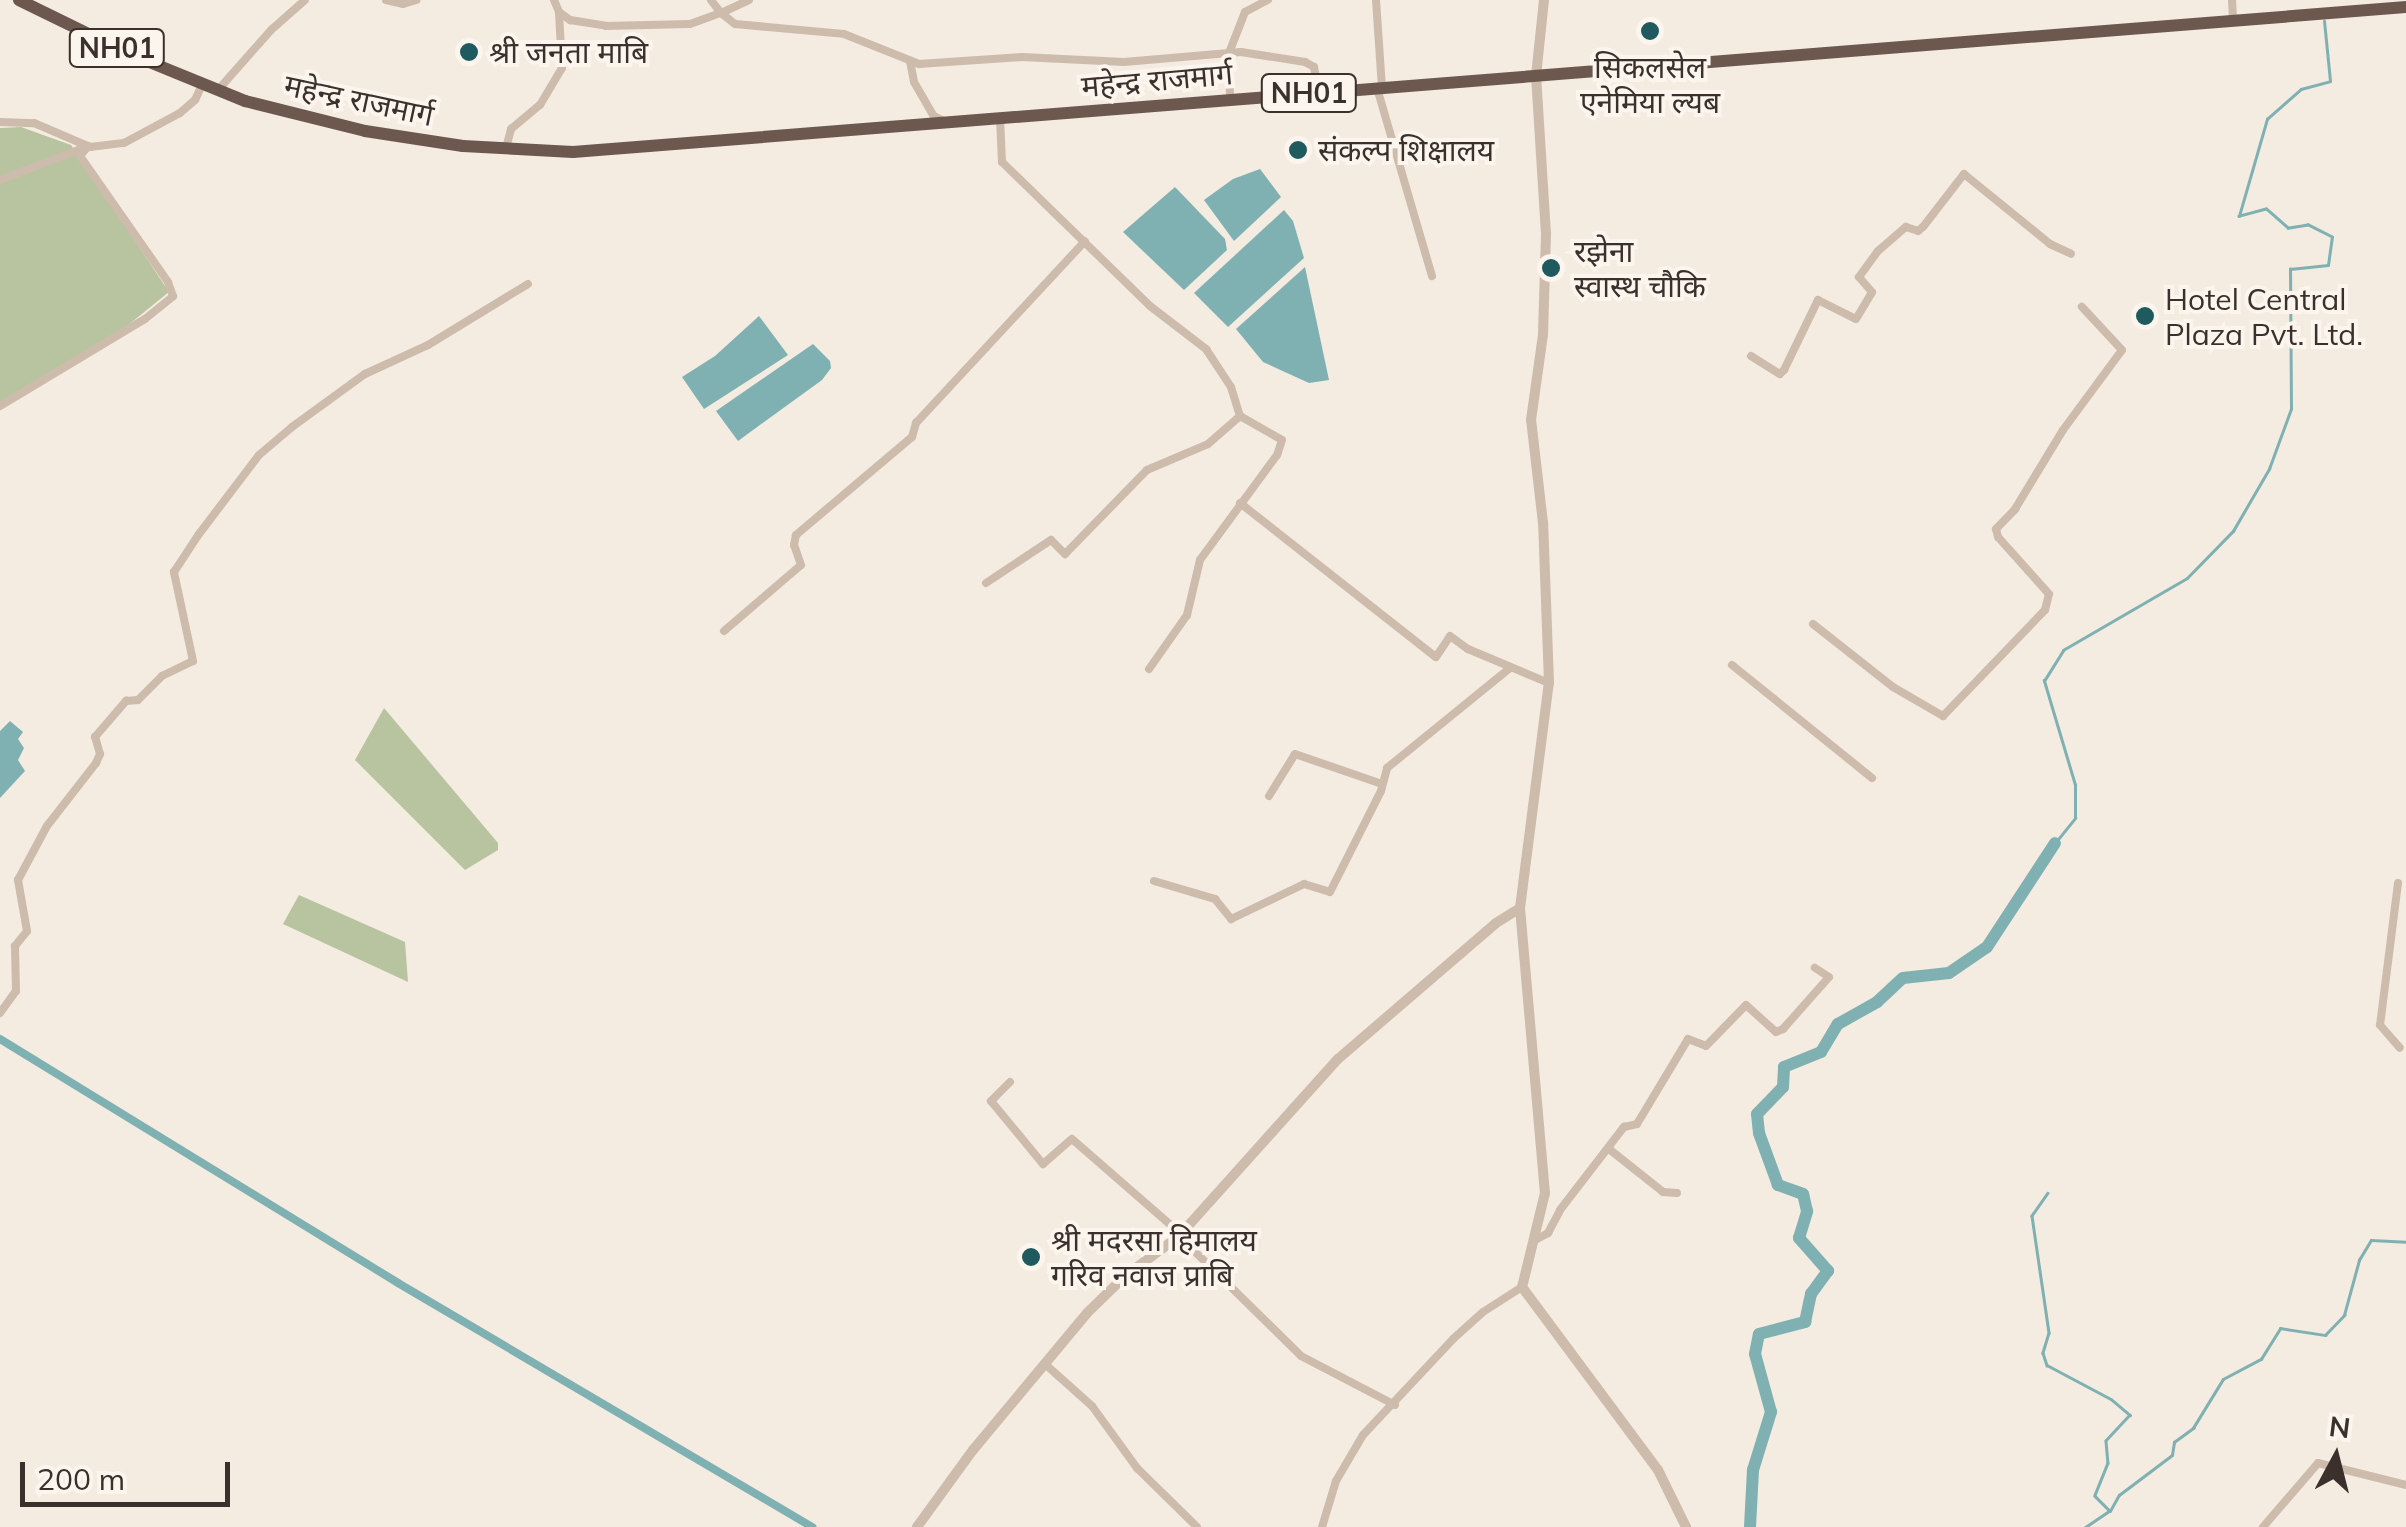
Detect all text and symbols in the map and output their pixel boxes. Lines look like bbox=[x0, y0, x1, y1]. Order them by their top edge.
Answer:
marker: सिकलसेल एनेमिया ल्यब bbox=[1637, 18, 1663, 44]
road number: NH01 bbox=[67, 25, 167, 71]
place label: श्री जनता माबि bbox=[489, 34, 648, 70]
marker: श्री जनता माबि bbox=[458, 41, 480, 63]
place label: सिकलसेल एनेमिया ल्यब bbox=[1580, 49, 1720, 120]
street label: महेन्द्र राजमार्ग bbox=[1080, 55, 1234, 105]
street label: महेन्द्र राजमार्ग bbox=[281, 67, 437, 133]
road number: NH01 bbox=[1259, 70, 1359, 116]
place label: संकल्प शिक्षालय bbox=[1318, 132, 1494, 168]
marker: संकल्प शिक्षालय bbox=[1287, 139, 1309, 161]
place label: रझेना स्वास्थ चौकि bbox=[1574, 233, 1706, 304]
marker: रझेना स्वास्थ चौकि bbox=[1538, 255, 1564, 281]
place label: Hotel Central Plaza Pvt. Ltd. bbox=[2165, 281, 2363, 352]
marker: Hotel Central Plaza Pvt. Ltd. bbox=[2134, 305, 2156, 327]
place label: श्री मदरसा हिमालय गरिव नवाज प्राबि bbox=[1051, 1222, 1257, 1292]
marker: श्री मदरसा हिमालय गरिव नवाज प्राबि bbox=[1020, 1246, 1042, 1268]
north arrow bbox=[2286, 1407, 2386, 1507]
text: N bbox=[2327, 1408, 2352, 1445]
scale bar bbox=[25, 1442, 235, 1504]
text: 200 m bbox=[37, 1460, 125, 1498]

